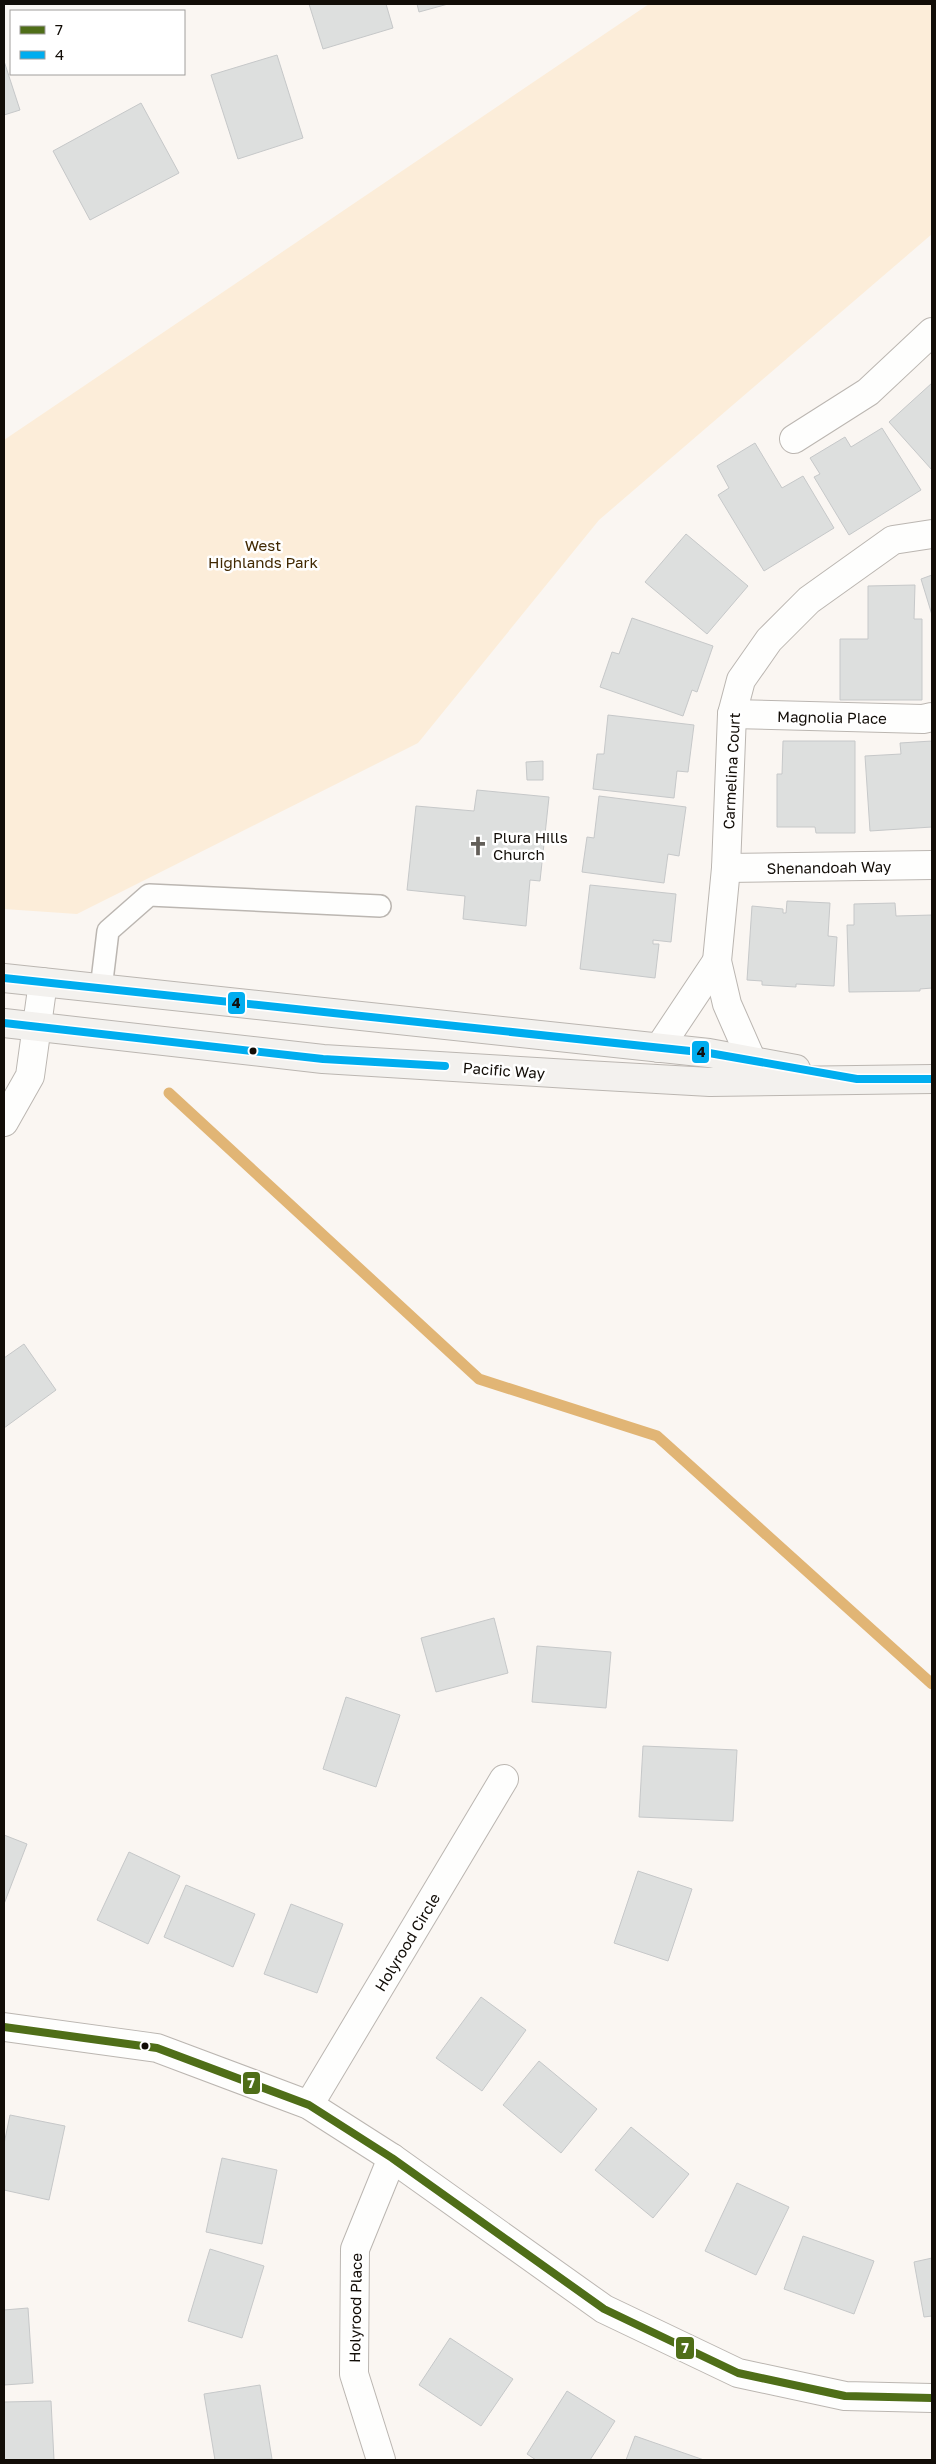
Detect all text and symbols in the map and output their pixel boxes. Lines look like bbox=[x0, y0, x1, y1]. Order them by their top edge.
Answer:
legend bbox=[10, 10, 185, 75]
text: 7 bbox=[55, 20, 63, 38]
text: 4 bbox=[55, 45, 64, 63]
park label: West Highlands Park bbox=[208, 536, 318, 571]
street label: Magnolia Place bbox=[777, 707, 887, 727]
street label: Carmelina Court bbox=[719, 712, 743, 830]
place label: Plura Hills Church bbox=[493, 828, 568, 863]
church icon: Plura Hills Church bbox=[467, 835, 489, 857]
street label: Shenandoah Way bbox=[767, 857, 892, 877]
line badge: 4 bbox=[227, 991, 246, 1015]
text: 4 bbox=[232, 994, 241, 1011]
line badge: 4 bbox=[691, 1040, 710, 1064]
text: 4 bbox=[697, 1043, 706, 1060]
unlabelled marker bbox=[248, 1046, 258, 1056]
street label: Pacific Way bbox=[462, 1058, 546, 1082]
street label: Holyrood Circle bbox=[371, 1889, 444, 1994]
unlabelled marker bbox=[140, 2041, 150, 2051]
line badge: 7 bbox=[242, 2071, 261, 2095]
text: 7 bbox=[247, 2074, 255, 2091]
street label: Holyrood Place bbox=[345, 2253, 365, 2363]
line badge: 7 bbox=[675, 2336, 695, 2360]
text: 7 bbox=[681, 2339, 689, 2356]

